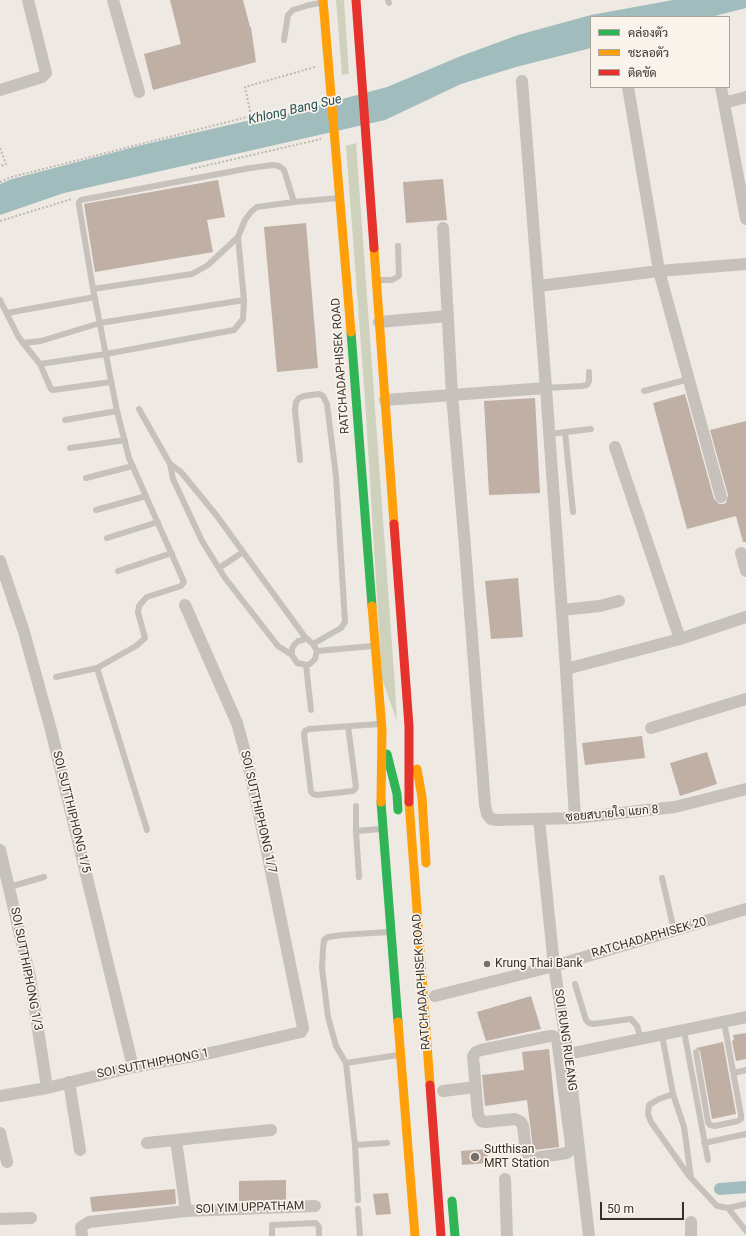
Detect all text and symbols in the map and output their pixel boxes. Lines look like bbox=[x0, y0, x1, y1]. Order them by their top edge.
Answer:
legend bbox=[590, 16, 730, 88]
text: คล่องตัว bbox=[628, 26, 668, 40]
text: ชะลอตัว bbox=[628, 46, 669, 60]
text: ติดขัด bbox=[628, 66, 657, 80]
water label: Khlong Bang Sue bbox=[247, 92, 343, 128]
street label: RATCHADAPHISEK ROAD bbox=[329, 297, 353, 435]
street label: SOI SUTTHIPHONG 1/5 bbox=[49, 749, 93, 875]
street label: SOI SUTTHIPHONG 1/7 bbox=[237, 749, 279, 875]
street label: ซอยสบายใจ แยก 8 bbox=[565, 803, 659, 825]
street label: SOI SUTTHIPHONG 1/3 bbox=[7, 906, 45, 1032]
street label: RATCHADAPHISEK ROAD bbox=[410, 913, 434, 1051]
street label: RATCHADAPHISEK 20 bbox=[590, 915, 708, 961]
place label: Krung Thai Bank bbox=[495, 957, 582, 971]
marker: Krung Thai Bank bbox=[482, 959, 492, 969]
street label: SOI RUNG RUEANG bbox=[551, 988, 579, 1092]
street label: SOI SUTTHIPHONG 1 bbox=[96, 1046, 210, 1082]
place label: Sutthisan MRT Station bbox=[484, 1143, 549, 1171]
marker: Sutthisan MRT Station bbox=[469, 1151, 481, 1163]
scale bar bbox=[602, 1194, 686, 1220]
street label: SOI YIM UPPATHAM bbox=[195, 1199, 305, 1217]
text: 50 m bbox=[607, 1202, 634, 1216]

